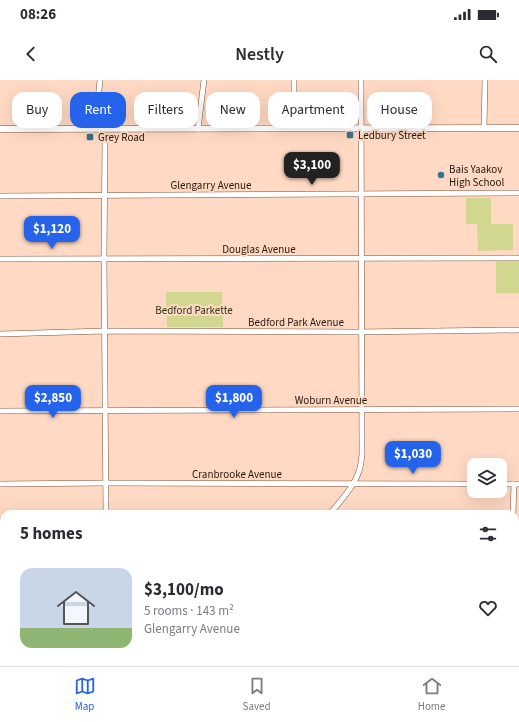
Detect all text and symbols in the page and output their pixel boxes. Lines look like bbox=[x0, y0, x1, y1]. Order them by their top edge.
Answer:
text: 08:26 bbox=[20, 4, 56, 25]
text: Nestly bbox=[235, 42, 284, 67]
icon: back bbox=[20, 43, 42, 65]
icon: search bbox=[477, 43, 499, 65]
chip: Buy bbox=[12, 92, 62, 128]
chip: Rent bbox=[70, 92, 126, 128]
chip: Filters bbox=[134, 92, 198, 128]
chip: New bbox=[206, 92, 260, 128]
chip: Apartment bbox=[268, 92, 359, 128]
chip: House bbox=[367, 92, 432, 128]
place label: Ledbury Street bbox=[358, 128, 426, 143]
place label: Grey Road bbox=[98, 130, 145, 145]
marker: Ledbury Street bbox=[345, 130, 355, 140]
marker: Grey Road bbox=[85, 132, 95, 142]
pin: $3,100 bbox=[279, 152, 345, 186]
text: $3,100 bbox=[293, 156, 331, 174]
place label: Bais Yaakov High School bbox=[449, 162, 504, 190]
marker: Bais Yaakov High School bbox=[436, 170, 446, 180]
street label: Glengarry Avenue bbox=[170, 178, 252, 193]
pin: $1,120 bbox=[19, 216, 85, 250]
text: $1,120 bbox=[33, 220, 71, 238]
street label: Douglas Avenue bbox=[222, 242, 296, 257]
park label: Bedford Parkette bbox=[155, 303, 233, 318]
street label: Bedford Park Avenue bbox=[248, 315, 344, 330]
pin: $2,850 bbox=[20, 385, 86, 419]
pin: $1,800 bbox=[201, 385, 267, 419]
text: $2,850 bbox=[34, 389, 72, 407]
text: $1,800 bbox=[215, 389, 253, 407]
street label: Woburn Avenue bbox=[295, 393, 368, 408]
pin: $1,030 bbox=[380, 441, 446, 475]
text: $1,030 bbox=[394, 445, 432, 463]
map controls bbox=[467, 458, 507, 498]
button: layers bbox=[467, 458, 507, 498]
street label: Cranbrooke Avenue bbox=[192, 467, 282, 482]
text: 5 homes bbox=[20, 522, 82, 546]
icon: filters bbox=[477, 523, 499, 545]
text: $3,100/mo bbox=[144, 578, 224, 602]
icon: home bbox=[52, 584, 100, 632]
icon: heart bbox=[477, 597, 499, 619]
text: 5 rooms · 143 m² bbox=[144, 602, 234, 620]
text: Glengarry Avenue bbox=[144, 620, 240, 638]
tab: Map bbox=[74, 675, 96, 714]
tab: Saved bbox=[243, 675, 271, 714]
tab: Home bbox=[418, 675, 445, 714]

